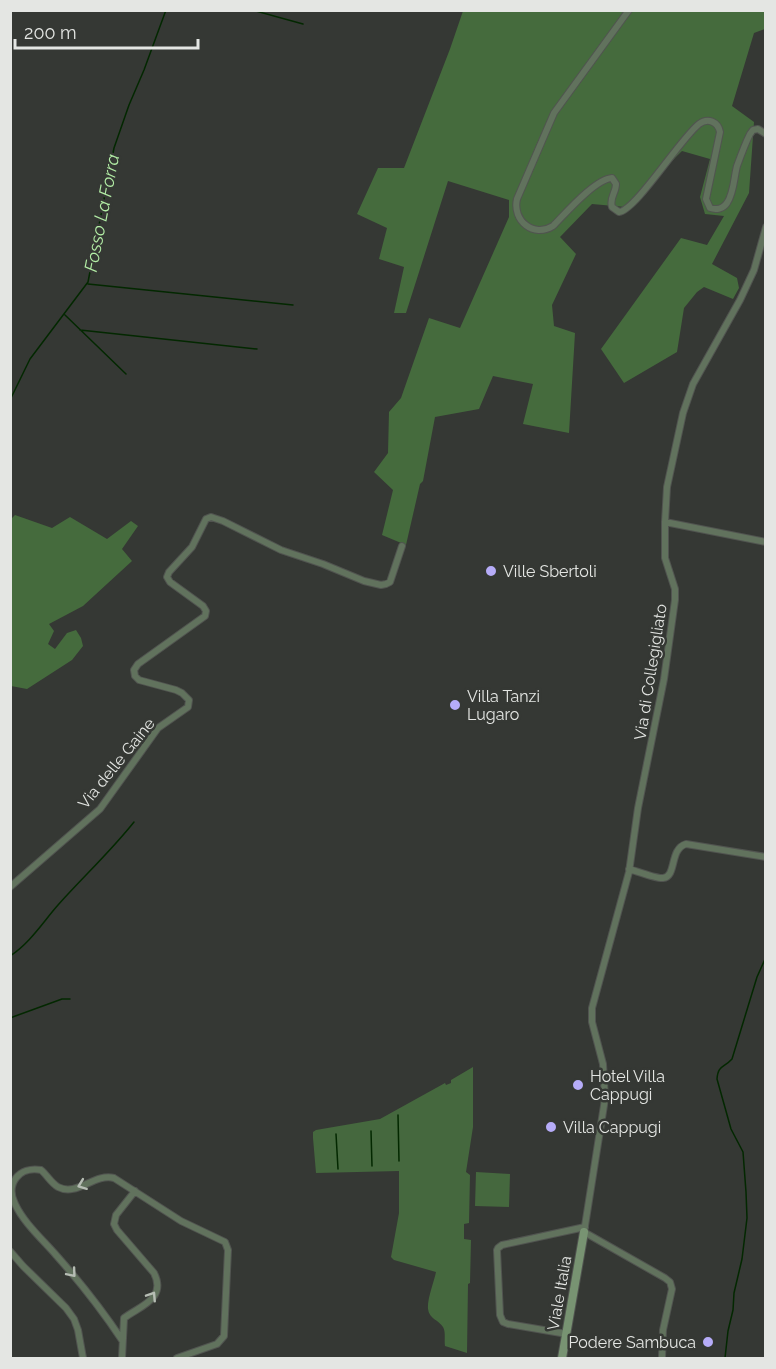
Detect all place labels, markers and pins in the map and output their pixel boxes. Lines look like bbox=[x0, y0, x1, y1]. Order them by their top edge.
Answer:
place label: Ville Sbertoli bbox=[503, 562, 597, 581]
marker: Ville Sbertoli bbox=[484, 564, 498, 578]
place label: Villa Tanzi Lugaro bbox=[467, 687, 540, 724]
marker: Villa Tanzi Lugaro bbox=[448, 698, 462, 712]
place label: Hotel Villa Cappugi bbox=[590, 1067, 665, 1104]
marker: Hotel Villa Cappugi bbox=[571, 1078, 585, 1092]
place label: Villa Cappugi bbox=[563, 1118, 661, 1137]
marker: Villa Cappugi bbox=[544, 1120, 558, 1134]
place label: Podere Sambuca bbox=[568, 1333, 696, 1352]
marker: Podere Sambuca bbox=[701, 1335, 715, 1349]

